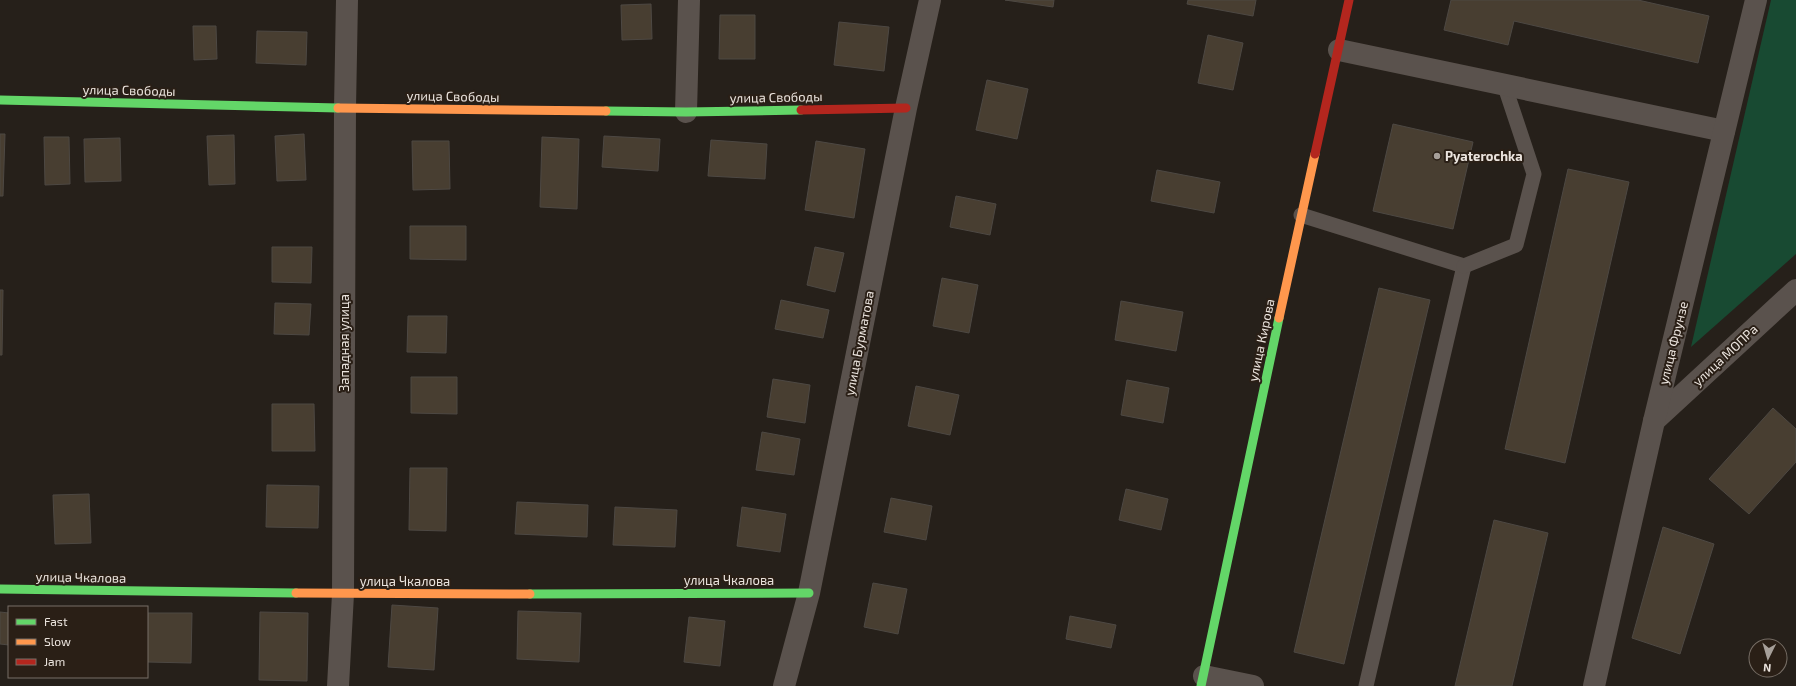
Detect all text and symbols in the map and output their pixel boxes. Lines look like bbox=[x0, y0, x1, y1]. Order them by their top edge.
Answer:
street label: улица Свободы bbox=[82, 81, 176, 99]
street label: улица Свободы bbox=[406, 87, 500, 105]
street label: улица Свободы bbox=[729, 88, 823, 106]
place label: Pyaterochka bbox=[1445, 148, 1523, 164]
marker: Pyaterochka bbox=[1432, 151, 1442, 161]
street label: улица Бурматова bbox=[841, 289, 877, 397]
street label: Западная улица bbox=[336, 294, 352, 392]
street label: улица Кирова bbox=[1244, 297, 1278, 383]
street label: улица Фрунзе bbox=[1655, 300, 1691, 386]
street label: улица МОПРа bbox=[1689, 321, 1761, 389]
street label: улица Чкалова bbox=[36, 568, 126, 586]
street label: улица Чкалова bbox=[684, 572, 774, 588]
street label: улица Чкалова bbox=[360, 573, 450, 589]
legend bbox=[8, 606, 148, 678]
text: Fast bbox=[44, 614, 68, 628]
text: Slow bbox=[44, 634, 71, 648]
north arrow bbox=[1748, 638, 1788, 678]
text: Jam bbox=[44, 654, 65, 668]
text: N bbox=[1763, 662, 1772, 675]

